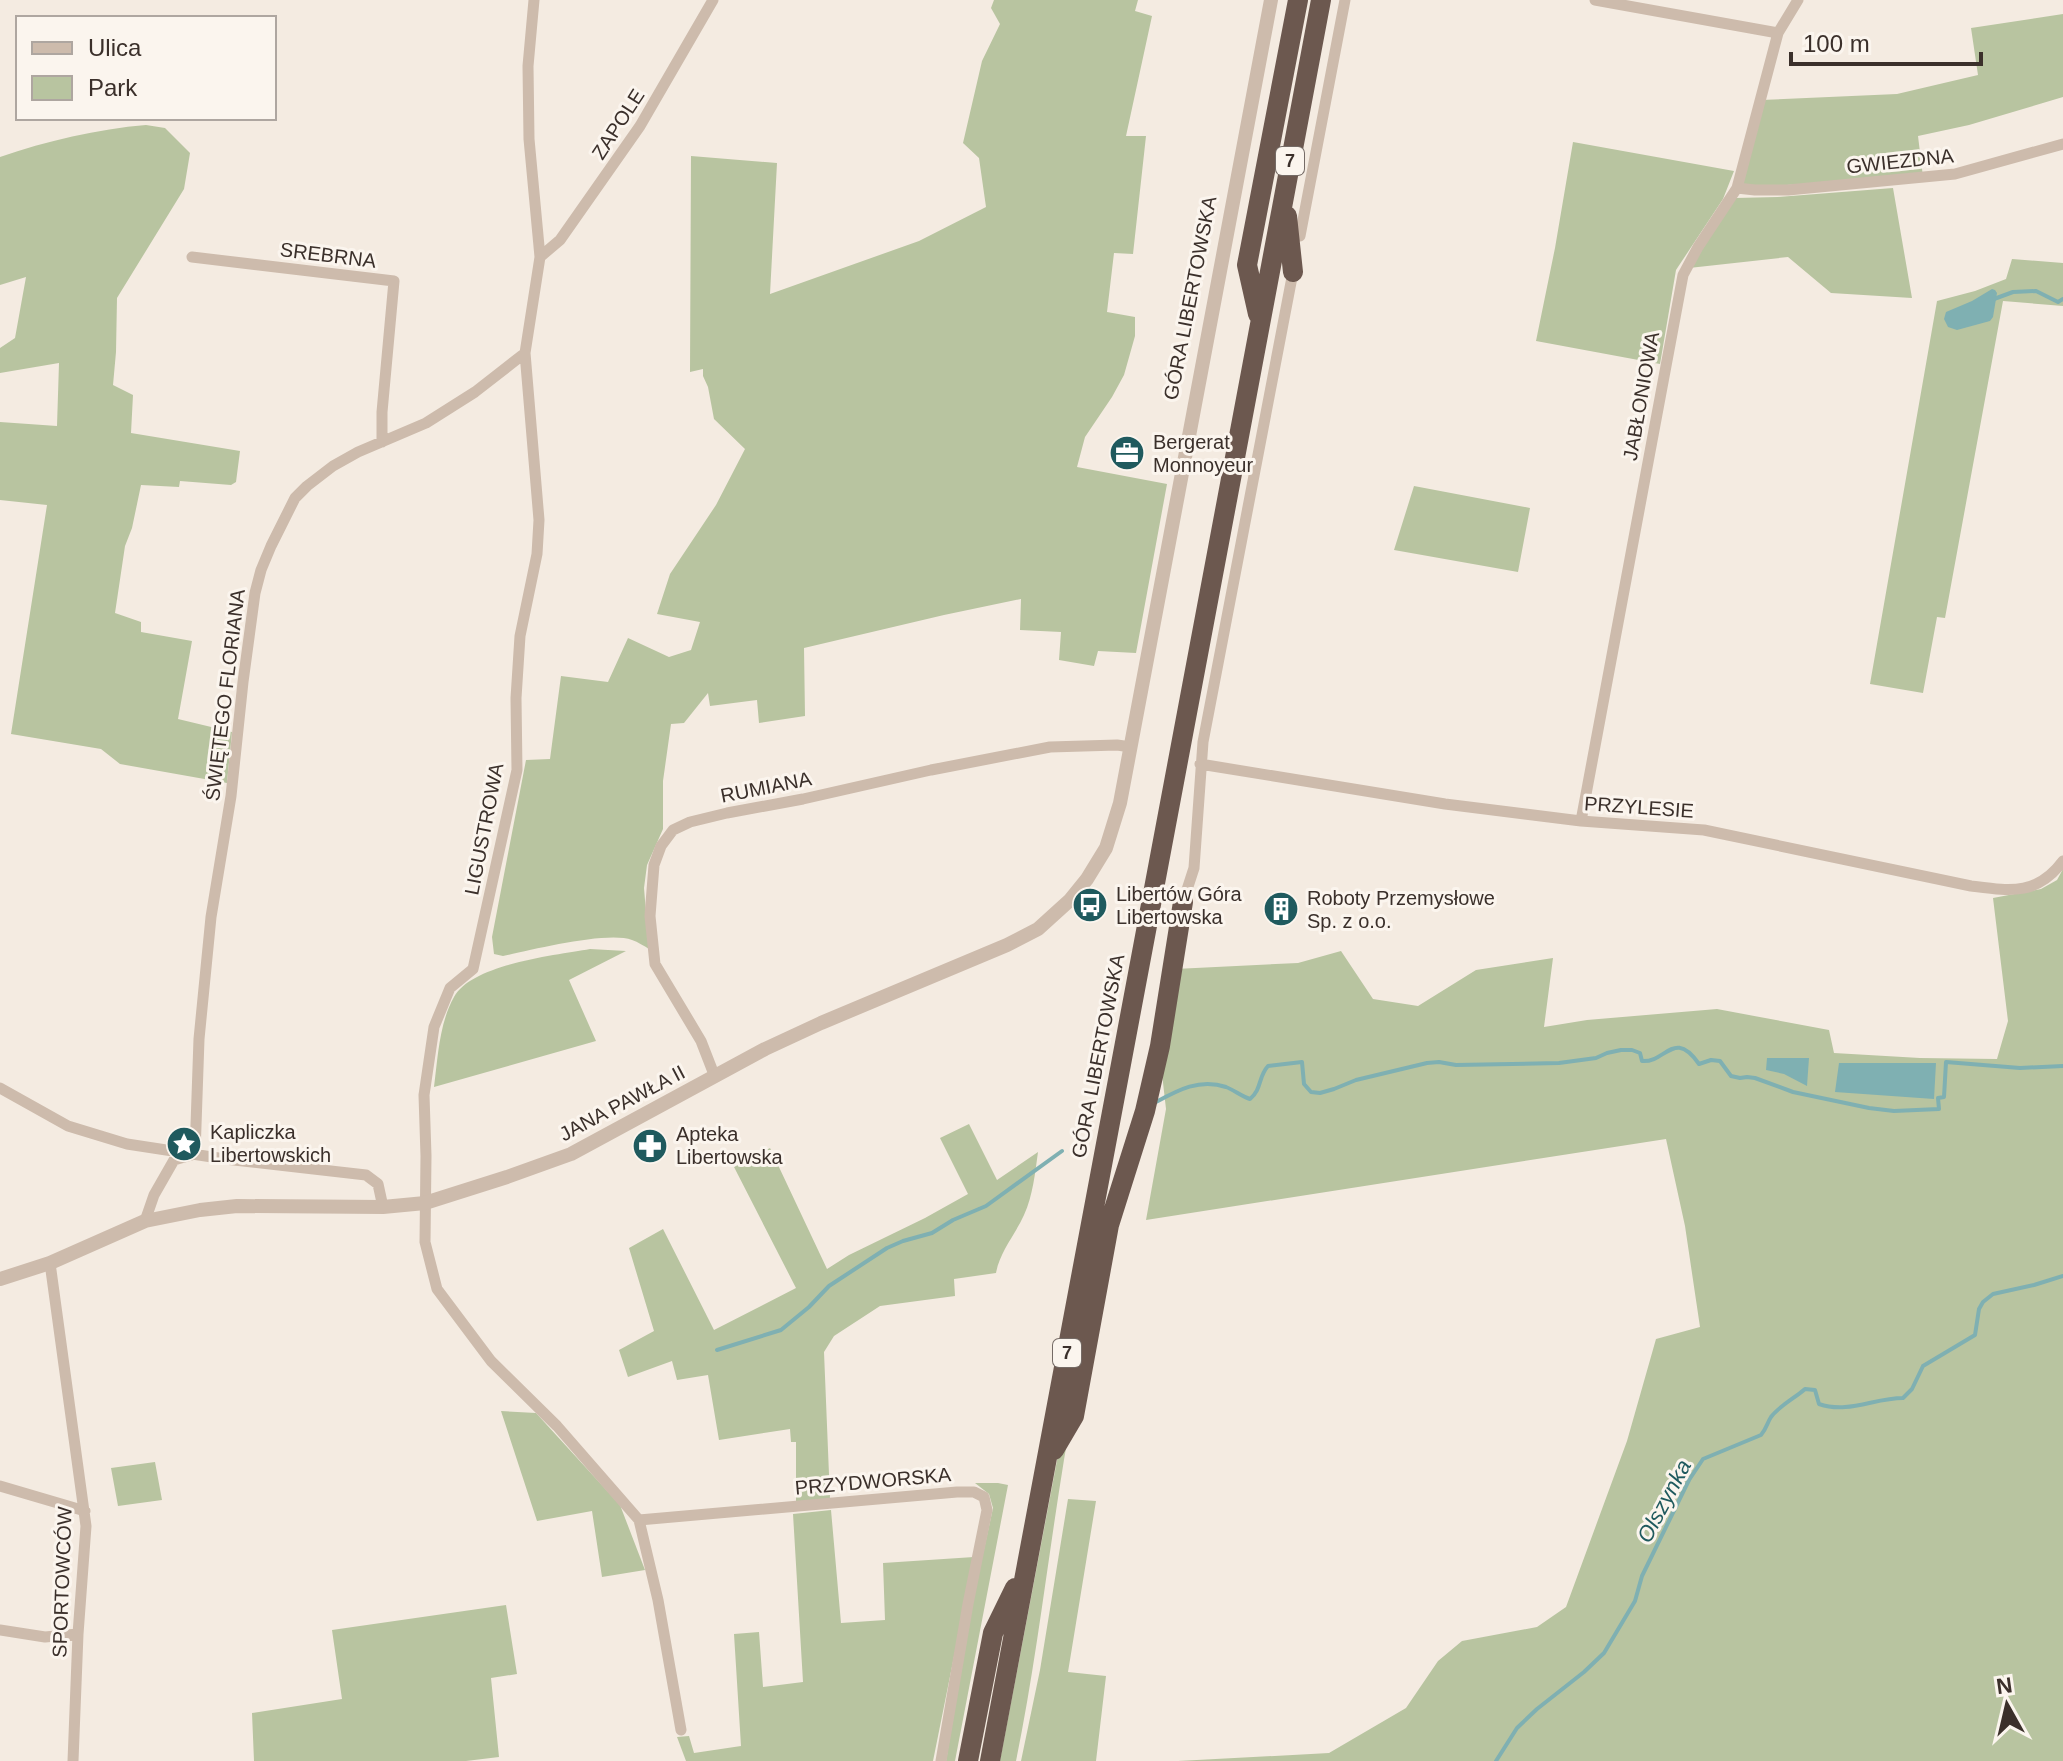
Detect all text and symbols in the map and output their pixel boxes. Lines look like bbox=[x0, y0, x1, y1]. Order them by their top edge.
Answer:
legend bbox=[16, 16, 276, 120]
scale bar bbox=[1791, 16, 1981, 66]
text: 100 m bbox=[1803, 30, 1870, 57]
text: Ulica bbox=[88, 34, 142, 61]
text: Park bbox=[88, 74, 138, 101]
street label: ZAPOLE bbox=[587, 85, 649, 163]
street label: GWIEZDNA bbox=[1845, 144, 1955, 178]
road number: 7 bbox=[1276, 147, 1304, 175]
street label: GÓRA LIBERTOWSKA bbox=[1159, 194, 1221, 402]
street label: SREBRNA bbox=[279, 238, 378, 272]
street label: JABŁONIOWA bbox=[1619, 329, 1663, 462]
place label: Bergerat Monnoyeur bbox=[1153, 431, 1253, 476]
office icon: Bergerat Monnoyeur bbox=[1108, 434, 1146, 472]
street label: ŚWIĘTEGO FLORIANA bbox=[200, 587, 249, 802]
street label: LIGUSTROWA bbox=[460, 761, 508, 897]
street label: RUMIANA bbox=[719, 767, 814, 807]
street label: PRZYLESIE bbox=[1583, 792, 1695, 822]
place label: Libertów Góra Libertowska bbox=[1116, 883, 1242, 928]
bus stop icon: Libertów Góra Libertowska bbox=[1071, 886, 1109, 924]
place label: Roboty Przemysłowe Sp. z o.o. bbox=[1307, 887, 1495, 932]
building icon: Roboty Przemysłowe Sp. z o.o. bbox=[1262, 890, 1300, 928]
street label: GÓRA LIBERTOWSKA bbox=[1067, 952, 1129, 1160]
street label: JANA PAWŁA II bbox=[555, 1061, 689, 1145]
place label: Kapliczka Libertowskich bbox=[210, 1121, 331, 1166]
place label: Apteka Libertowska bbox=[676, 1123, 784, 1168]
place icon: Kapliczka Libertowskich bbox=[165, 1125, 203, 1163]
pharmacy icon: Apteka Libertowska bbox=[631, 1127, 669, 1165]
road number: 7 bbox=[1053, 1339, 1081, 1367]
water label: Olszynka bbox=[1632, 1455, 1696, 1547]
street label: PRZYDWORSKA bbox=[794, 1463, 953, 1499]
street label: SPORTOWCÓW bbox=[48, 1506, 76, 1658]
north arrow bbox=[1967, 1665, 2047, 1745]
text: N bbox=[1995, 1672, 2014, 1699]

